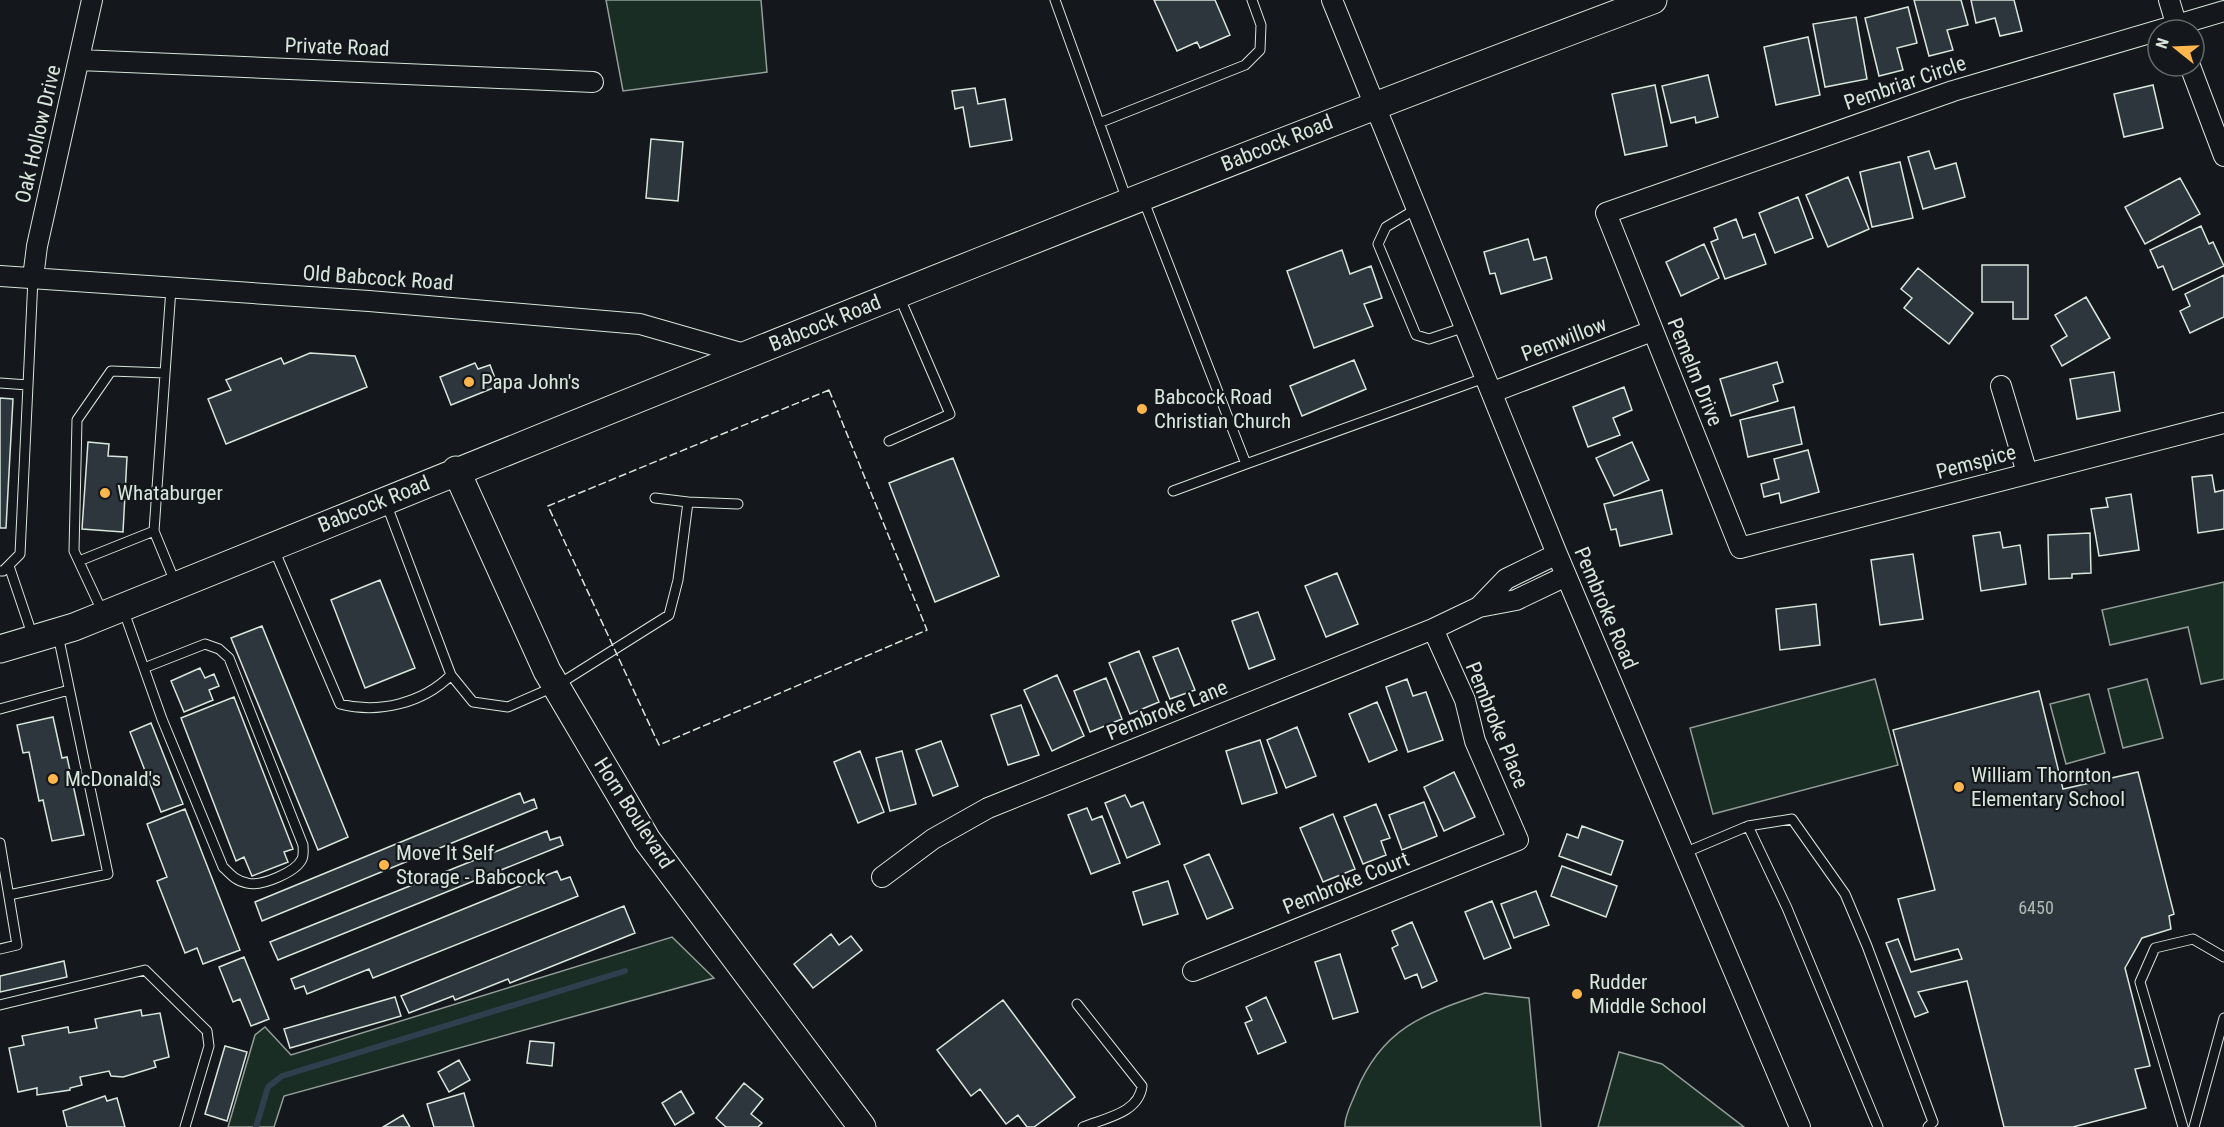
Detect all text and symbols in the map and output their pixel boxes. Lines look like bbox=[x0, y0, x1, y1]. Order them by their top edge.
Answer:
north arrow bbox=[2146, 18, 2206, 78]
street label: Private Road bbox=[284, 33, 390, 61]
text: N bbox=[2152, 36, 2173, 51]
street label: Pembriar Circle bbox=[1841, 51, 1969, 115]
street label: Oak Hollow Drive bbox=[10, 62, 66, 205]
street label: Babcock Road bbox=[1218, 110, 1336, 176]
street label: Old Babcock Road bbox=[302, 261, 454, 295]
street label: Babcock Road bbox=[766, 290, 884, 356]
street label: Pemwillow bbox=[1518, 312, 1610, 366]
street label: Pemelm Drive bbox=[1662, 314, 1728, 430]
place label: Papa John's bbox=[481, 370, 580, 394]
marker: Papa John's bbox=[462, 375, 476, 389]
place label: Babcock Road Christian Church bbox=[1154, 385, 1291, 433]
marker: Babcock Road Christian Church bbox=[1135, 402, 1149, 416]
street label: Pemspice bbox=[1934, 440, 2019, 484]
street label: Babcock Road bbox=[315, 471, 433, 537]
place label: Whataburger bbox=[117, 481, 223, 505]
marker: Whataburger bbox=[98, 486, 112, 500]
street label: Pembroke Road bbox=[1569, 543, 1643, 673]
street label: Pembroke Place bbox=[1461, 658, 1533, 792]
street label: Pembroke Lane bbox=[1103, 675, 1231, 745]
street label: Horn Boulevard bbox=[589, 753, 679, 873]
place label: William Thornton Elementary School bbox=[1971, 763, 2125, 811]
place label: McDonald's bbox=[65, 767, 161, 791]
marker: McDonald's bbox=[46, 772, 60, 786]
marker: William Thornton Elementary School bbox=[1952, 780, 1966, 794]
place label: Move It Self Storage - Babcock bbox=[396, 841, 546, 889]
street label: Pembroke Court bbox=[1279, 847, 1413, 919]
marker: Move It Self Storage - Babcock bbox=[377, 858, 391, 872]
house number: 6450 bbox=[2018, 897, 2054, 918]
place label: Rudder Middle School bbox=[1589, 970, 1707, 1018]
marker: Rudder Middle School bbox=[1570, 987, 1584, 1001]

